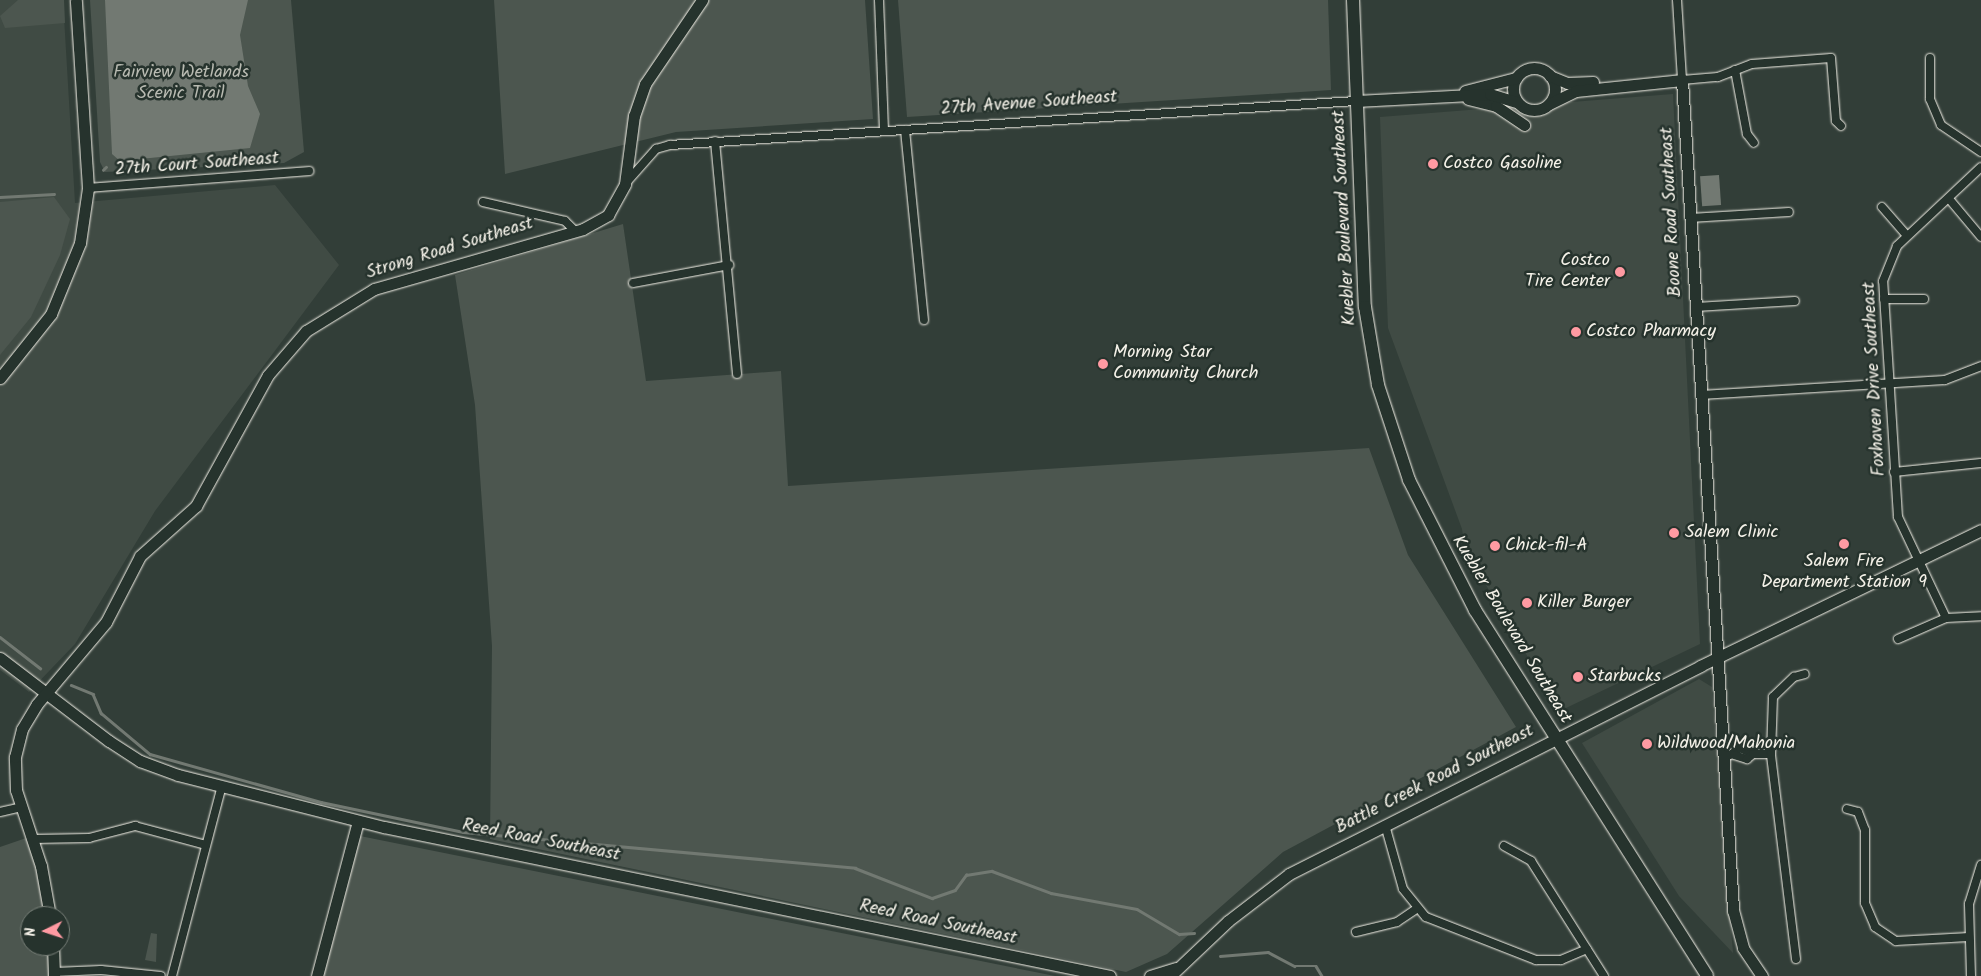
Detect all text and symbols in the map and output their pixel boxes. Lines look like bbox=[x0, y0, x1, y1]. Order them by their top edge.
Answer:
park label: Fairview Wetlands Scenic Trail bbox=[113, 63, 249, 106]
street label: 27th Avenue Southeast bbox=[940, 87, 1118, 121]
street label: Kuebler Boulevard Southeast bbox=[1329, 110, 1361, 326]
street label: Boone Road Southeast bbox=[1657, 126, 1687, 298]
street label: 27th Court Southeast bbox=[114, 148, 280, 182]
place label: Costco Gasoline bbox=[1443, 153, 1562, 175]
marker: Costco Gasoline bbox=[1427, 158, 1439, 170]
street label: Strong Road Southeast bbox=[364, 213, 536, 285]
place label: Costco Tire Center bbox=[1525, 251, 1610, 294]
marker: Costco Tire Center bbox=[1614, 266, 1626, 278]
street label: Foxhaven Drive Southeast bbox=[1859, 281, 1891, 477]
place label: Costco Pharmacy bbox=[1586, 321, 1716, 343]
marker: Costco Pharmacy bbox=[1570, 326, 1582, 338]
place label: Morning Star Community Church bbox=[1113, 343, 1258, 386]
marker: Morning Star Community Church bbox=[1097, 358, 1109, 370]
place label: Salem Clinic bbox=[1685, 522, 1778, 544]
marker: Salem Clinic bbox=[1667, 526, 1681, 540]
street label: Kuebler Boulevard Southeast bbox=[1446, 532, 1576, 728]
place label: Chick-fil-A bbox=[1505, 535, 1588, 557]
marker: Salem Fire Department Station 9 bbox=[1838, 538, 1850, 550]
marker: Chick-fil-A bbox=[1489, 540, 1501, 552]
place label: Salem Fire Department Station 9 bbox=[1761, 552, 1927, 594]
place label: Killer Burger bbox=[1537, 592, 1631, 614]
marker: Killer Burger bbox=[1521, 597, 1533, 609]
place label: Starbucks bbox=[1588, 666, 1661, 688]
marker: Starbucks bbox=[1572, 671, 1584, 683]
street label: Battle Creek Road Southeast bbox=[1332, 721, 1538, 839]
place label: Wildwood/Mahonia bbox=[1657, 733, 1795, 755]
marker: Wildwood/Mahonia bbox=[1641, 738, 1653, 750]
street label: Reed Road Southeast bbox=[460, 815, 622, 867]
street label: Reed Road Southeast bbox=[857, 896, 1019, 950]
north arrow bbox=[20, 906, 70, 956]
text: N bbox=[20, 927, 42, 937]

